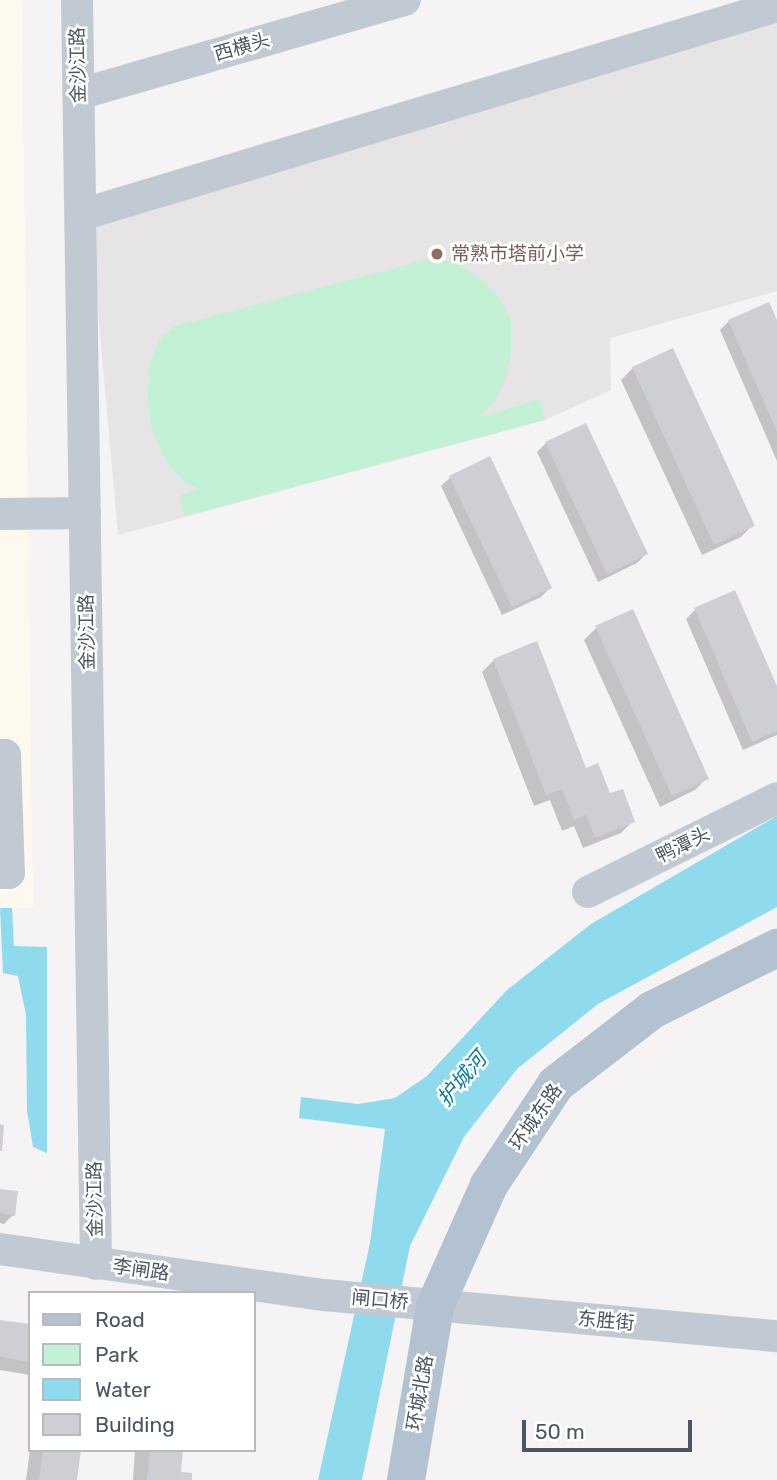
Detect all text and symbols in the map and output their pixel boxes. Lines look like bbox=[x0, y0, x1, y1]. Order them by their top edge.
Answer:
street label: 金沙江路 bbox=[66, 27, 90, 103]
street label: 西横头 bbox=[211, 28, 273, 66]
place label: 常熟市塔前小学 bbox=[451, 243, 584, 265]
marker: 常熟市塔前小学 bbox=[429, 246, 445, 262]
street label: 金沙江路 bbox=[75, 594, 99, 670]
street label: 鸭潭头 bbox=[652, 822, 714, 868]
water label: 护城河 bbox=[432, 1047, 492, 1111]
street label: 环城东路 bbox=[505, 1079, 567, 1155]
street label: 金沙江路 bbox=[83, 1161, 107, 1237]
street label: 李闸路 bbox=[111, 1255, 171, 1285]
street label: 闸口桥 bbox=[351, 1286, 409, 1314]
legend bbox=[28, 1291, 256, 1452]
text: Road bbox=[95, 1307, 145, 1332]
street label: 东胜街 bbox=[577, 1307, 635, 1335]
text: Park bbox=[95, 1342, 139, 1367]
street label: 环城北路 bbox=[402, 1354, 438, 1432]
text: Water bbox=[95, 1377, 151, 1402]
scale bar bbox=[525, 1406, 695, 1450]
text: Building bbox=[95, 1412, 175, 1437]
text: 50 m bbox=[535, 1419, 585, 1444]

